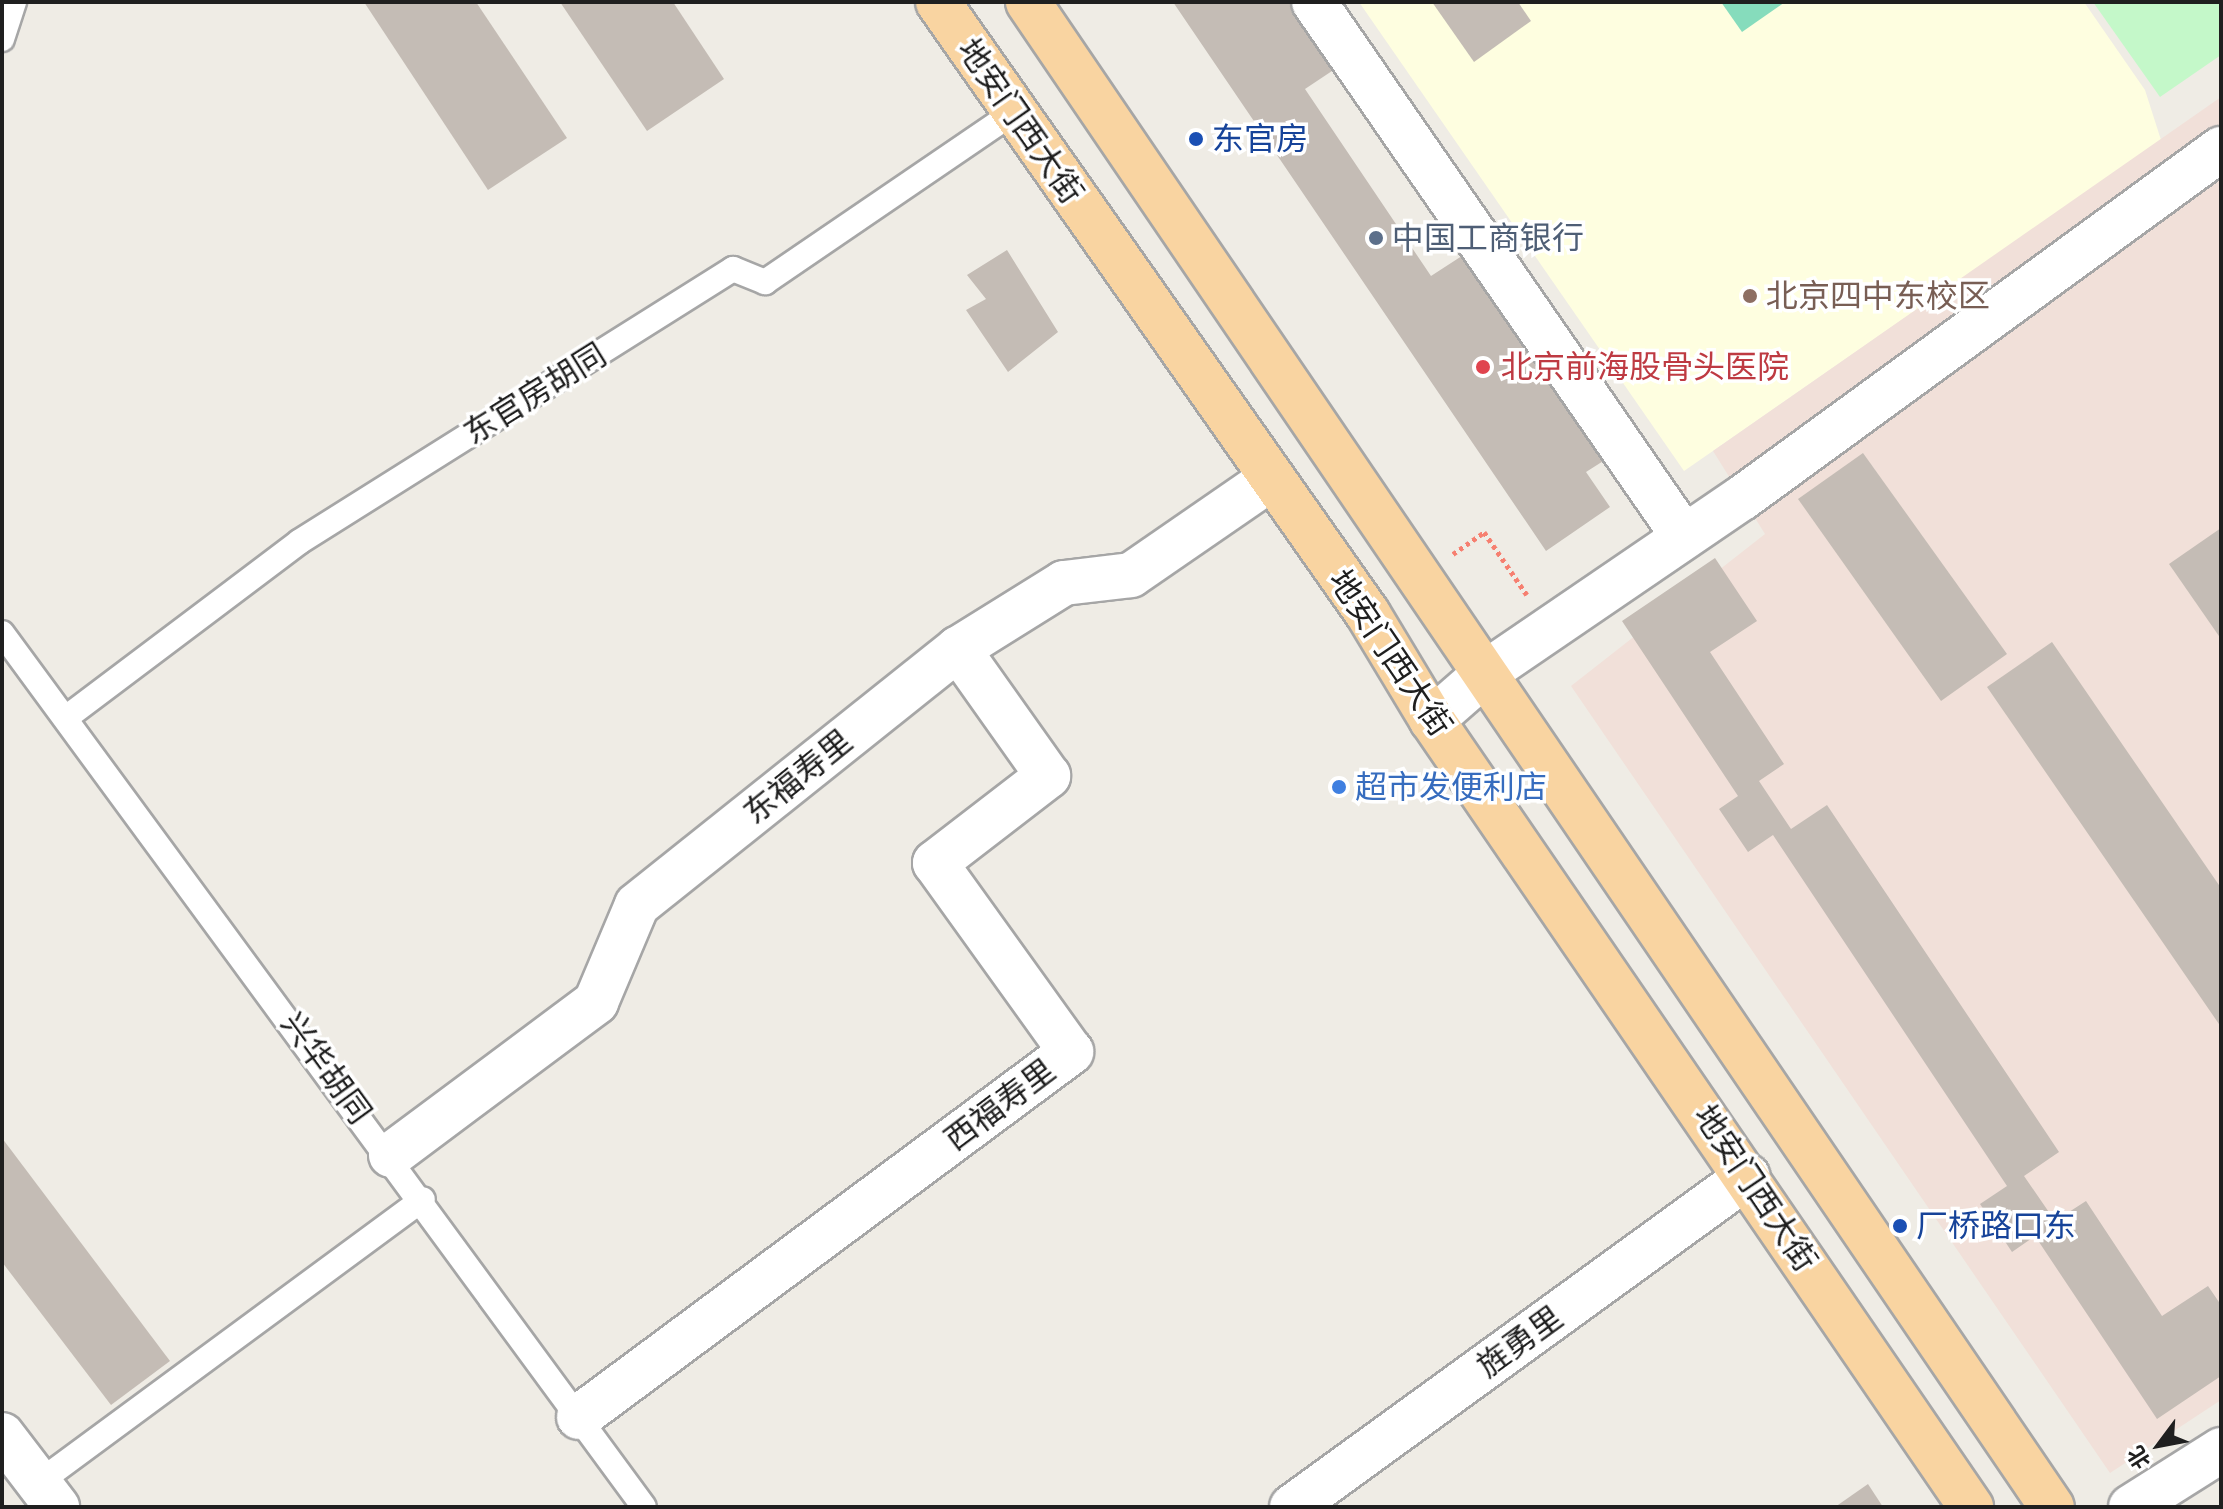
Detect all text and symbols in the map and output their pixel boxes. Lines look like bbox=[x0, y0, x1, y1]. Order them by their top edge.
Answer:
street label: 地安门西大街 bbox=[949, 31, 1091, 211]
place label: 东官房 bbox=[1212, 120, 1308, 158]
marker: 东官房 bbox=[1187, 130, 1205, 148]
place label: 中国工商银行 bbox=[1392, 219, 1584, 257]
marker: 中国工商银行 bbox=[1367, 229, 1385, 247]
place label: 北京四中东校区 bbox=[1766, 277, 1990, 315]
marker: 北京四中东校区 bbox=[1741, 287, 1759, 305]
street label: 东官房胡同 bbox=[457, 335, 613, 453]
place label: 北京前海股骨头医院 bbox=[1501, 348, 1789, 386]
marker: 北京前海股骨头医院 bbox=[1472, 356, 1494, 378]
street label: 地安门西大街 bbox=[1320, 563, 1460, 743]
street label: 东福寿里 bbox=[736, 722, 860, 832]
place label: 超市发便利店 bbox=[1355, 768, 1547, 806]
marker: 超市发便利店 bbox=[1330, 778, 1348, 796]
street label: 兴华胡同 bbox=[273, 1005, 379, 1131]
street label: 西福寿里 bbox=[937, 1051, 1063, 1159]
street label: 地安门西大街 bbox=[1685, 1098, 1825, 1278]
place label: 厂桥路口东 bbox=[1916, 1207, 2076, 1245]
marker: 厂桥路口东 bbox=[1891, 1217, 1909, 1235]
street label: 旌勇里 bbox=[1470, 1298, 1570, 1386]
north arrow bbox=[2119, 1405, 2199, 1485]
text: 北 bbox=[2119, 1440, 2158, 1476]

